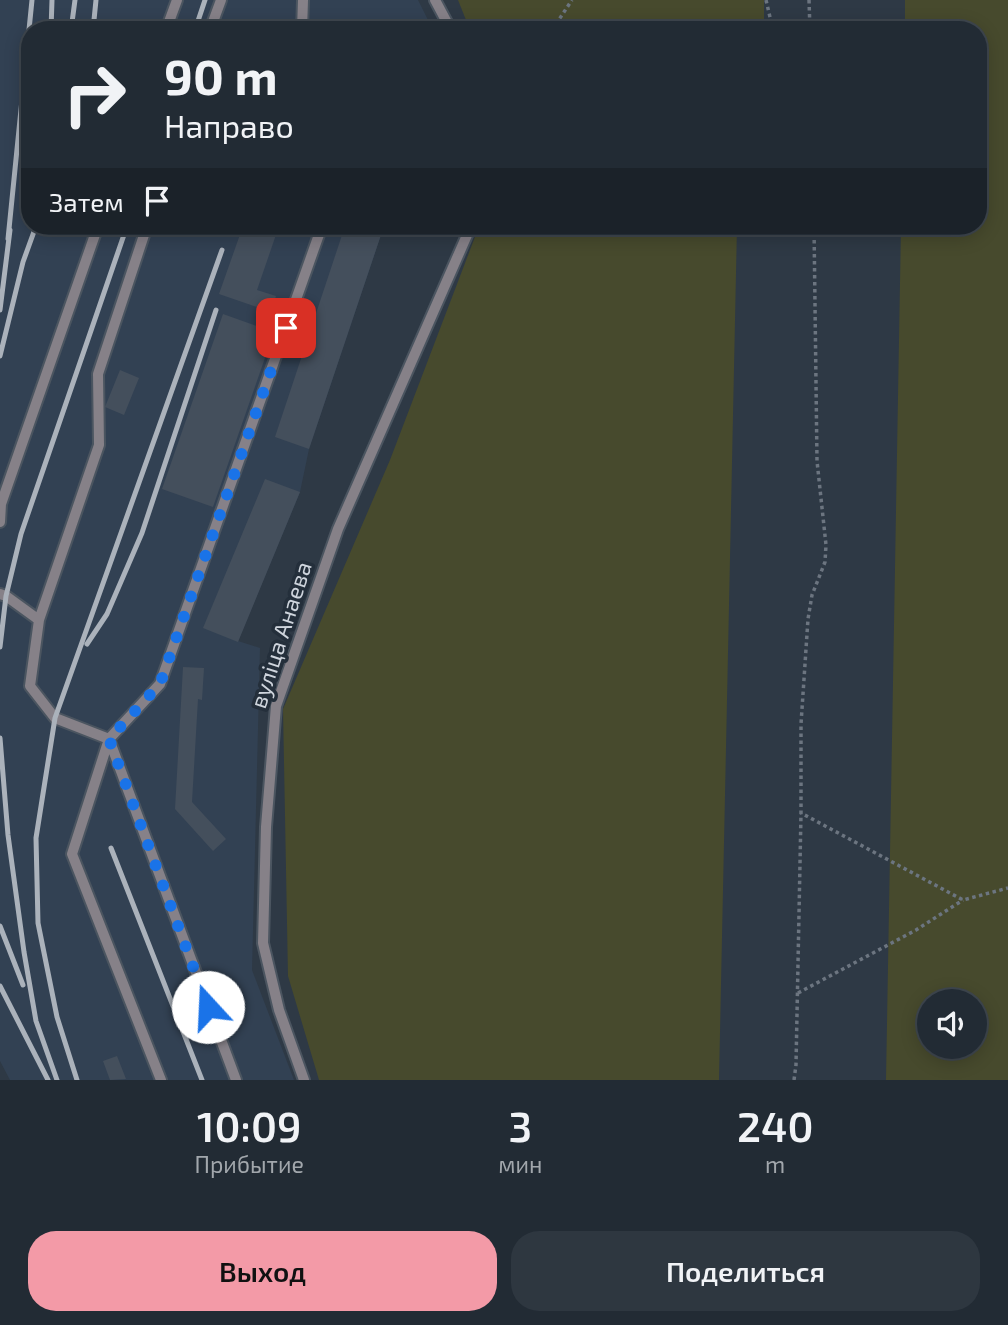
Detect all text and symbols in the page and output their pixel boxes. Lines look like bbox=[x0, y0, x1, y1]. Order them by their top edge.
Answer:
text: 90 m bbox=[164, 46, 278, 105]
icon: right bbox=[49, 49, 140, 140]
text: Направо bbox=[164, 106, 294, 144]
icon: arrive bbox=[138, 182, 176, 220]
text: Затем bbox=[49, 186, 124, 217]
pin bbox=[256, 298, 316, 358]
icon: arrive bbox=[267, 309, 305, 347]
street label: вуліца Анаева bbox=[243, 558, 318, 712]
position arrow bbox=[171, 970, 245, 1044]
map controls bbox=[917, 989, 987, 1059]
button: sound bbox=[917, 989, 987, 1059]
text: 10:09 bbox=[197, 1100, 301, 1150]
text: 3 bbox=[509, 1100, 532, 1150]
text: 240 bbox=[737, 1100, 813, 1150]
text: Прибытие bbox=[195, 1150, 304, 1178]
text: мин bbox=[498, 1150, 542, 1178]
text: m bbox=[765, 1150, 785, 1178]
button: Выход bbox=[28, 1231, 497, 1311]
button: Поделиться bbox=[511, 1231, 980, 1311]

